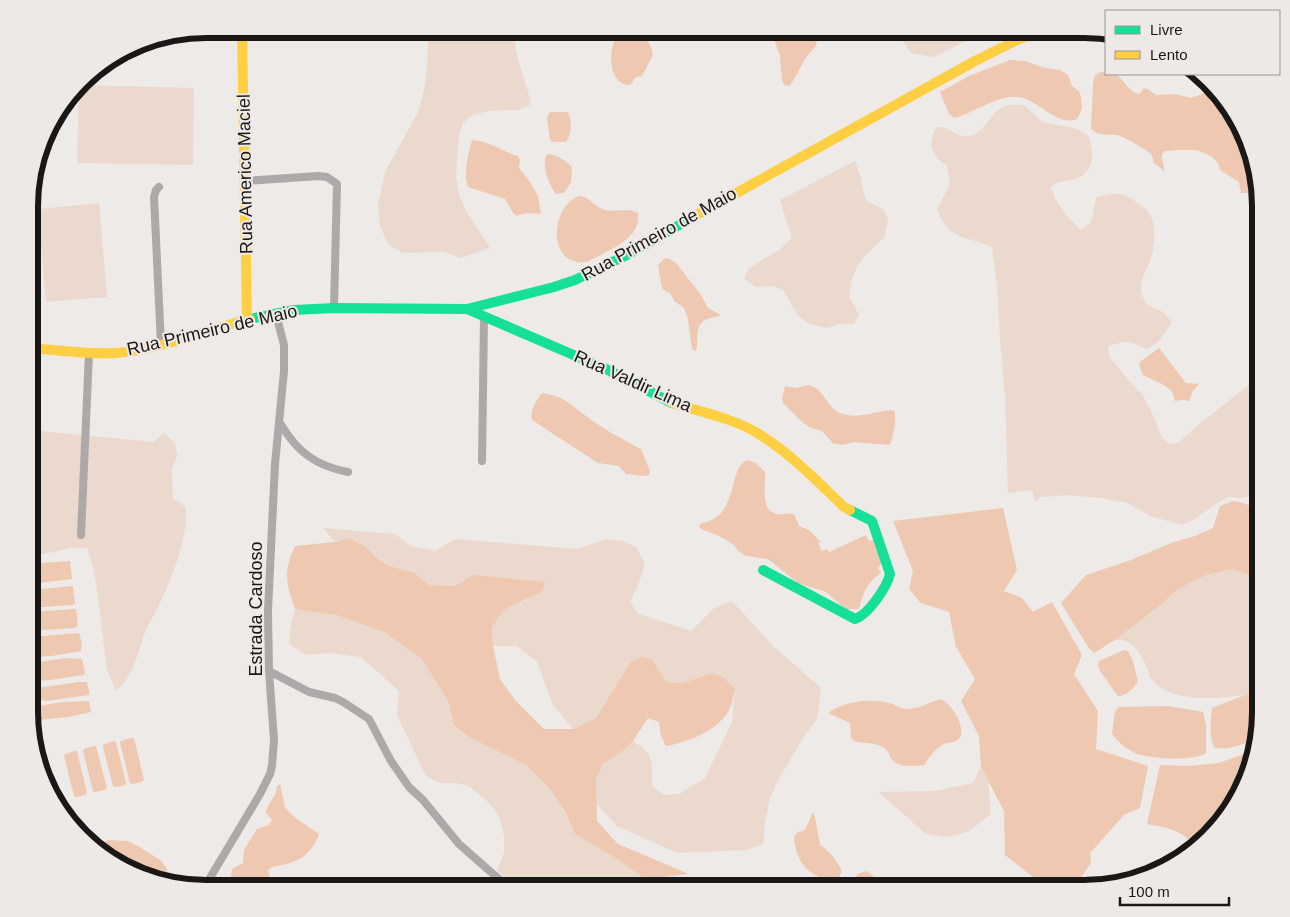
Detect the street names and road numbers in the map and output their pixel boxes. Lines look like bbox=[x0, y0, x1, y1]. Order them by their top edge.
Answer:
street label: Rua Americo Maciel bbox=[234, 94, 256, 254]
street label: Rua Primeiro de Maio bbox=[578, 183, 740, 285]
street label: Rua Primeiro de Maio bbox=[125, 301, 299, 359]
street label: Rua Valdir Lima bbox=[571, 346, 696, 416]
street label: Estrada Cardoso bbox=[246, 541, 266, 677]

